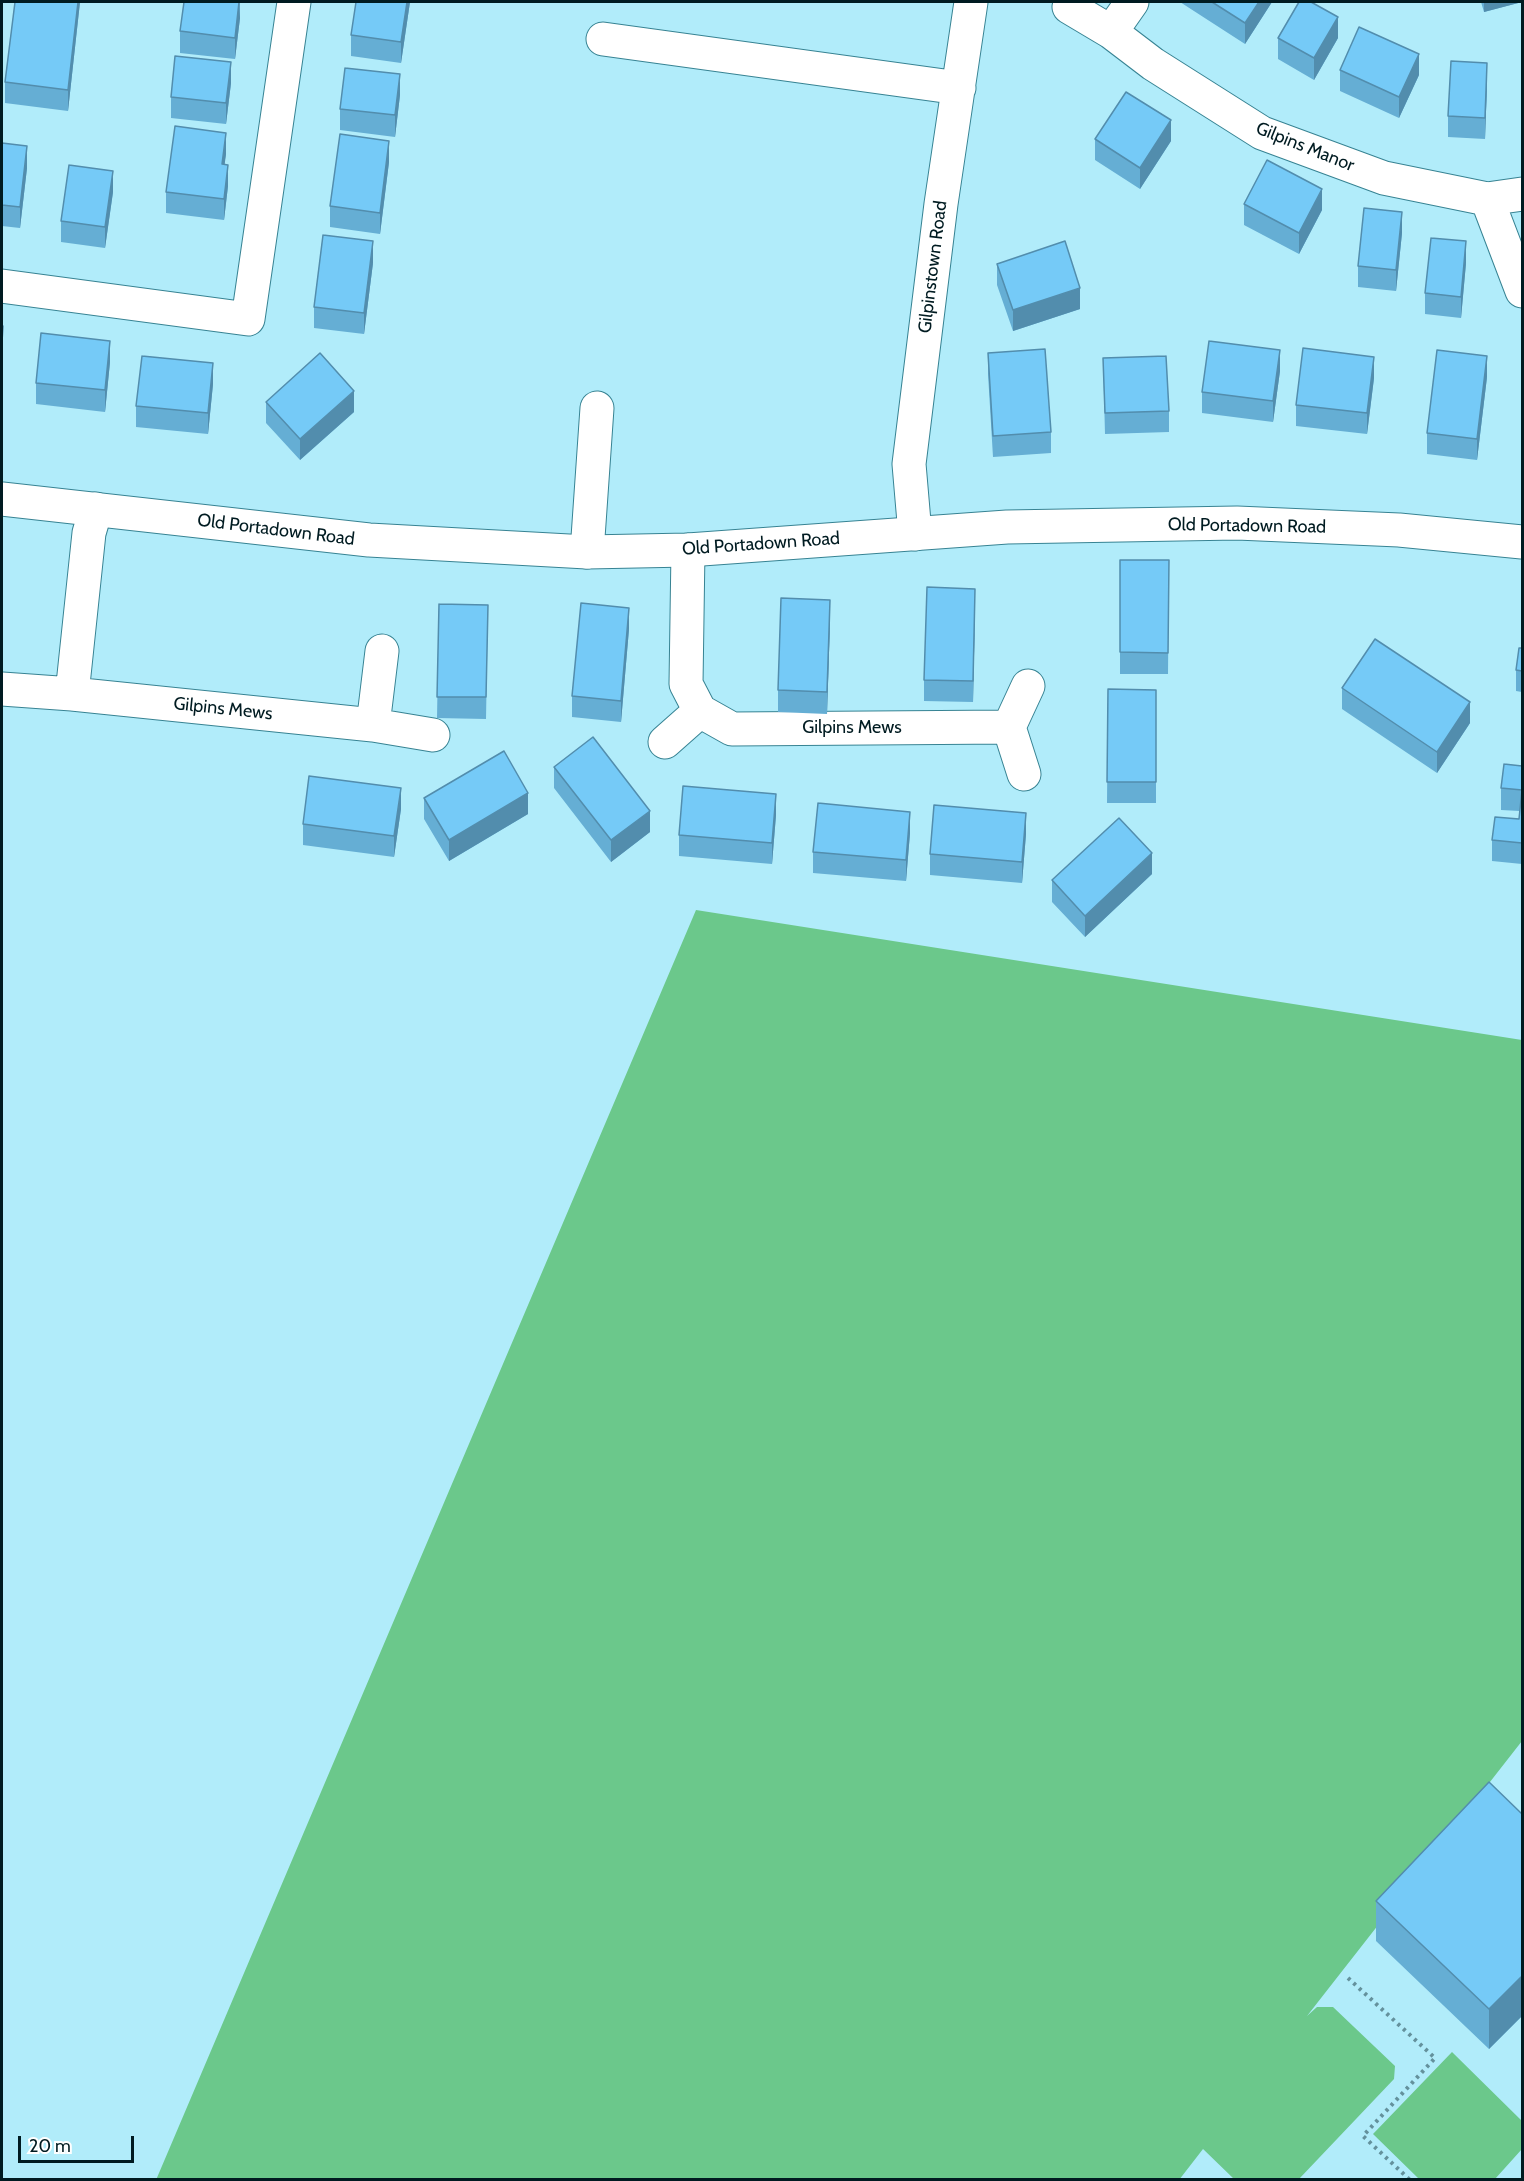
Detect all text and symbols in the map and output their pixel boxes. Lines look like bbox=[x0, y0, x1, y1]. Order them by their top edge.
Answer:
street label: Gilpins Manor bbox=[1253, 117, 1357, 177]
street label: Gilpinstown Road bbox=[914, 199, 952, 335]
street label: Old Portadown Road bbox=[196, 510, 356, 550]
street label: Old Portadown Road bbox=[1168, 514, 1326, 538]
street label: Old Portadown Road bbox=[681, 528, 841, 560]
street label: Gilpins Mews bbox=[172, 693, 274, 725]
street label: Gilpins Mews bbox=[802, 717, 902, 739]
scale bar bbox=[21, 2124, 136, 2162]
text: 20 m bbox=[29, 2135, 71, 2157]

